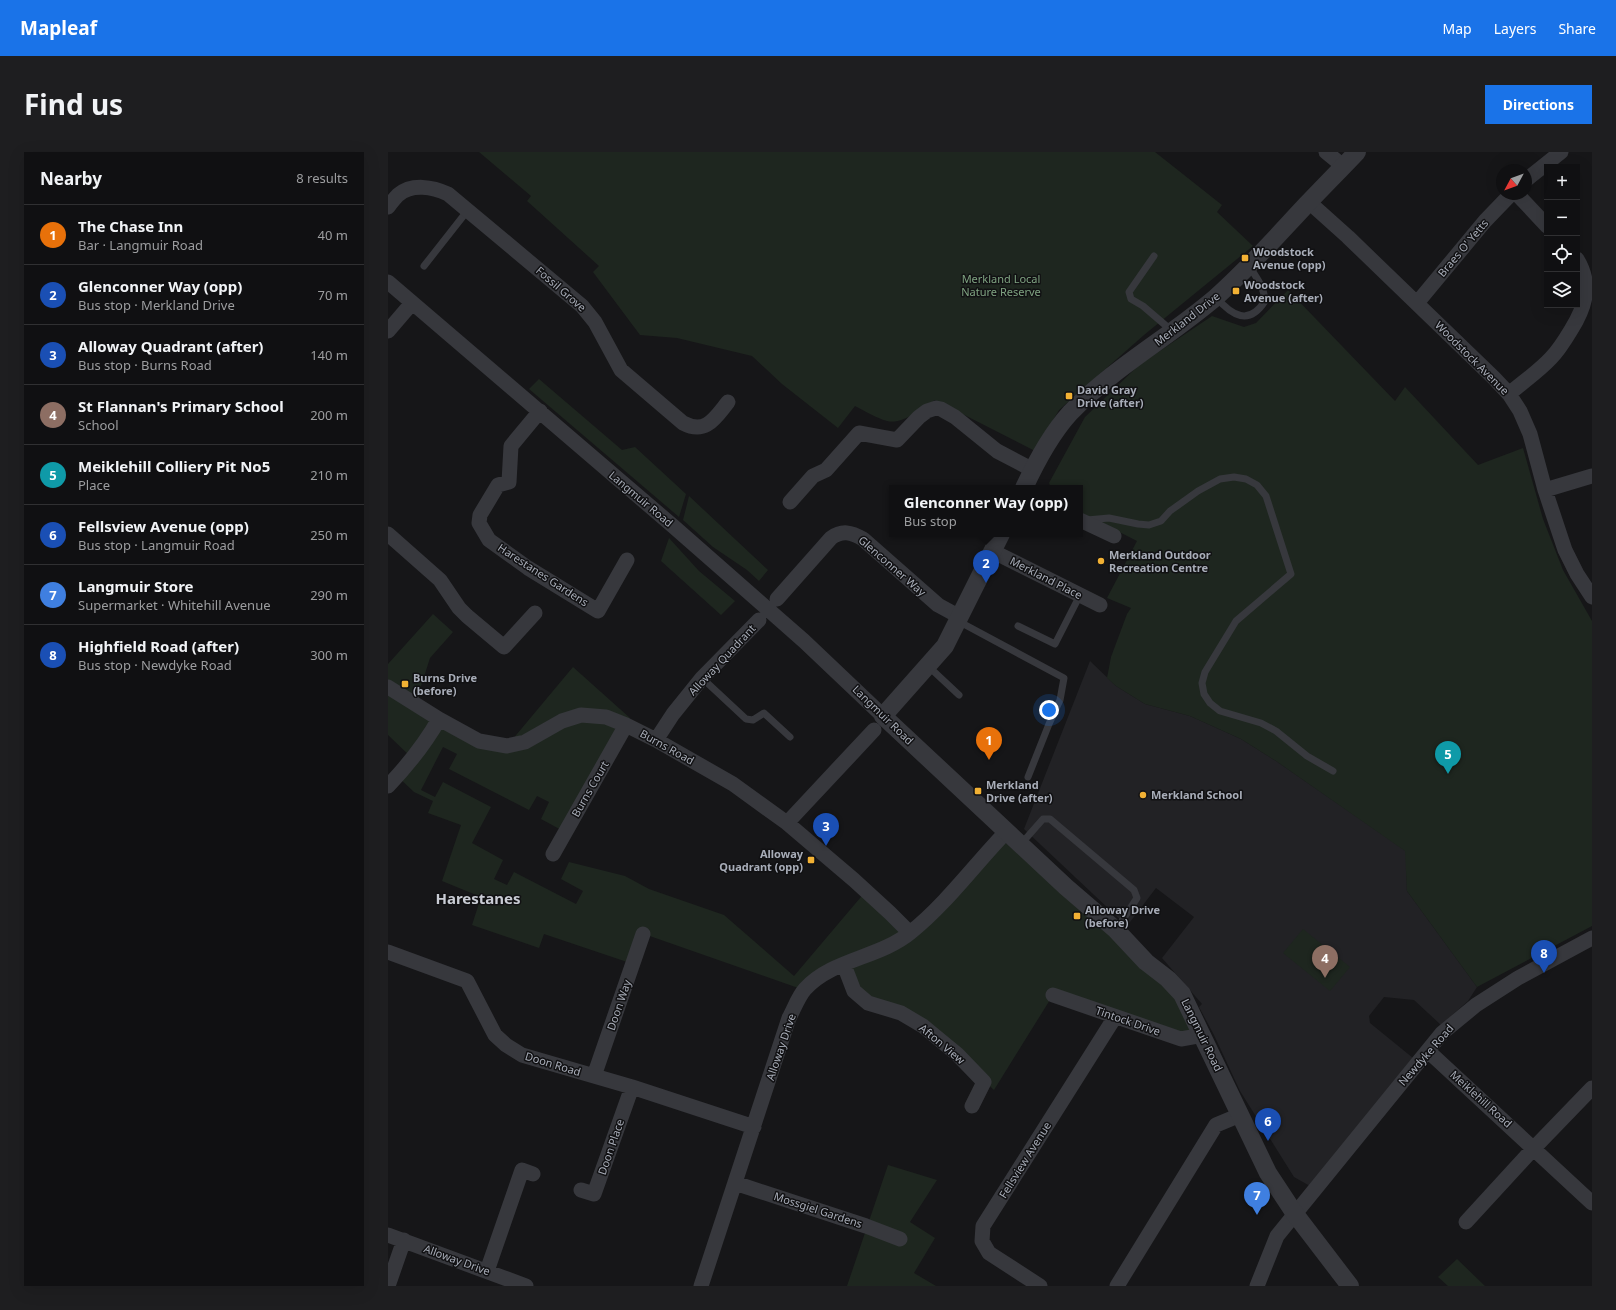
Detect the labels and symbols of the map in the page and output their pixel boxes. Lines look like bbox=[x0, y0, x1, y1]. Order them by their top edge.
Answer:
north arrow bbox=[1496, 164, 1532, 200]
street label: Braes O' Yetts bbox=[1434, 216, 1491, 280]
place label: Woodstock Avenue (opp) bbox=[1253, 244, 1326, 272]
marker: Woodstock Avenue (opp) bbox=[1240, 253, 1250, 263]
street label: Fossil Grove bbox=[533, 263, 590, 315]
park label: Merkland Local Nature Reserve bbox=[961, 271, 1041, 299]
place label: Woodstock Avenue (after) bbox=[1244, 277, 1323, 305]
marker: Woodstock Avenue (after) bbox=[1231, 286, 1241, 296]
street label: Merkland Drive bbox=[1151, 288, 1223, 349]
street label: Woodstock Avenue bbox=[1432, 317, 1513, 398]
place label: David Gray Drive (after) bbox=[1077, 382, 1144, 410]
marker: David Gray Drive (after) bbox=[1064, 391, 1074, 401]
street label: Langmuir Road bbox=[606, 467, 677, 530]
street label: Glenconner Way bbox=[855, 532, 930, 599]
street label: Harestanes Gardens bbox=[495, 540, 591, 609]
place label: Merkland Outdoor Recreation Centre bbox=[1109, 547, 1211, 575]
pin: 2 bbox=[973, 550, 999, 583]
street label: Merkland Place bbox=[1008, 553, 1085, 602]
marker: Merkland Outdoor Recreation Centre bbox=[1096, 556, 1106, 566]
street label: Alloway Quadrant bbox=[685, 621, 759, 698]
place label: Burns Drive (before) bbox=[413, 670, 477, 698]
marker: Burns Drive (before) bbox=[400, 679, 410, 689]
street label: Langmuir Road bbox=[850, 682, 917, 748]
your location bbox=[1039, 700, 1059, 720]
street label: Burns Road bbox=[637, 725, 697, 768]
pin: 1 bbox=[976, 727, 1002, 760]
pin: 5 bbox=[1435, 741, 1461, 774]
street label: Burns Court bbox=[567, 758, 612, 819]
place label: Merkland Drive (after) bbox=[986, 777, 1053, 805]
marker: Merkland Drive (after) bbox=[973, 786, 983, 796]
place label: Merkland School bbox=[1151, 787, 1242, 802]
marker: Merkland School bbox=[1138, 790, 1148, 800]
pin: 3 bbox=[813, 813, 839, 846]
place label: Alloway Quadrant (opp) bbox=[719, 846, 804, 874]
marker: Alloway Quadrant (opp) bbox=[806, 855, 816, 865]
district label: Harestanes bbox=[435, 888, 521, 908]
place label: Alloway Drive (before) bbox=[1085, 902, 1161, 930]
marker: Alloway Drive (before) bbox=[1072, 911, 1082, 921]
pin: 8 bbox=[1531, 940, 1557, 973]
pin: 4 bbox=[1312, 945, 1338, 978]
street label: Doon Way bbox=[603, 977, 634, 1032]
street label: Langmuir Road bbox=[1178, 996, 1227, 1074]
street label: Tintock Drive bbox=[1094, 1002, 1163, 1039]
street label: Alloway Drive bbox=[762, 1011, 799, 1082]
street label: Afton View bbox=[916, 1020, 969, 1067]
street label: Newdyke Road bbox=[1395, 1021, 1456, 1089]
street label: Doon Road bbox=[523, 1048, 583, 1079]
street label: Meiklehill Road bbox=[1447, 1067, 1516, 1130]
pin: 6 bbox=[1255, 1108, 1281, 1141]
street label: Doon Place bbox=[594, 1117, 627, 1177]
street label: Fellsview Avenue bbox=[995, 1119, 1054, 1201]
pin: 7 bbox=[1244, 1182, 1270, 1215]
street label: Mossgiel Gardens bbox=[772, 1188, 864, 1231]
street label: Alloway Drive bbox=[422, 1241, 492, 1278]

